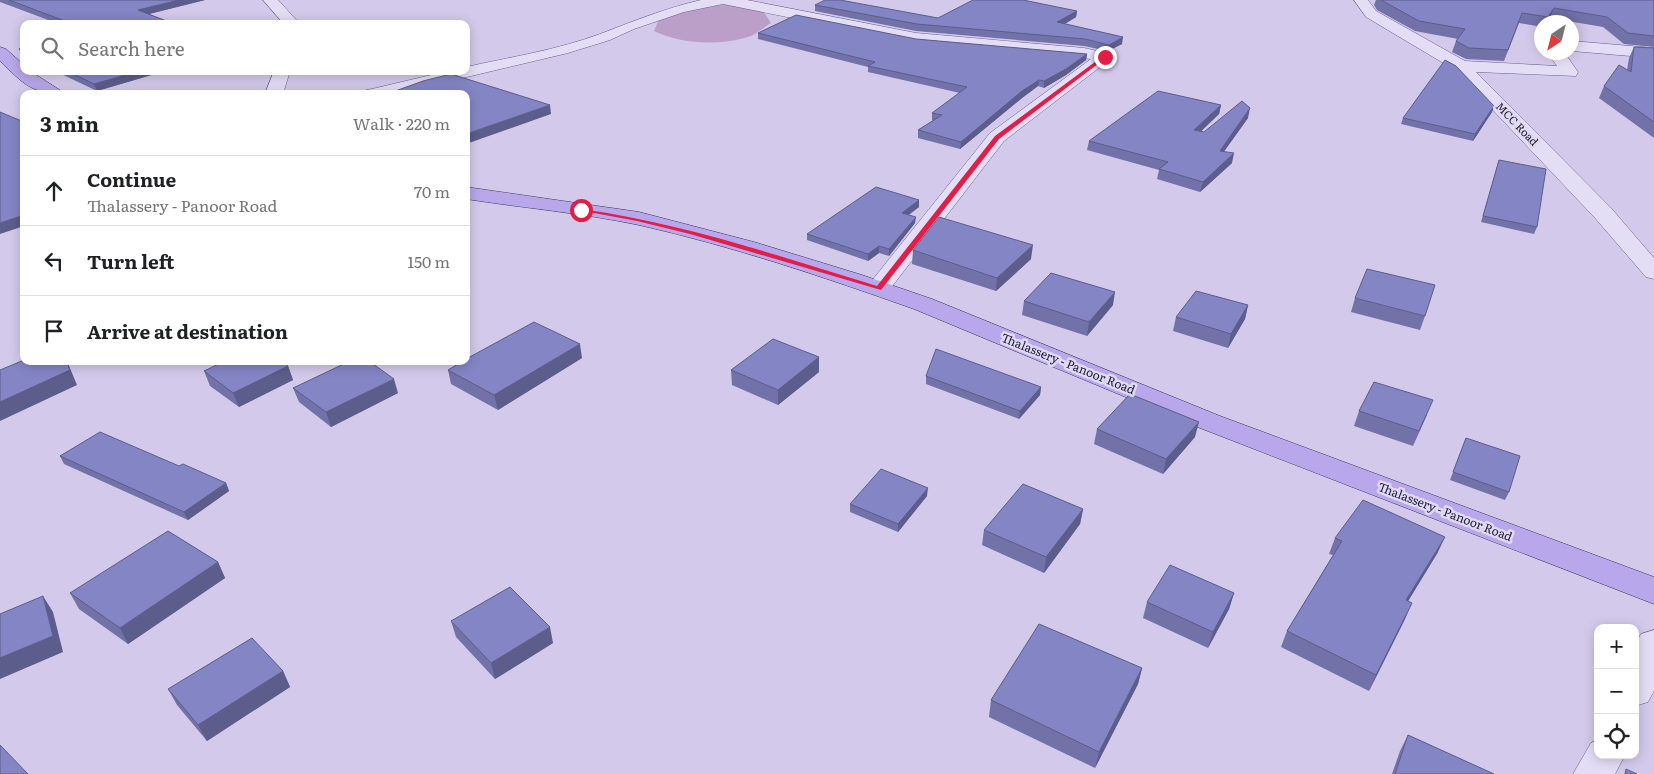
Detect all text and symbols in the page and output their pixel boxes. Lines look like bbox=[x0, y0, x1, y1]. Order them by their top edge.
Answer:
north arrow bbox=[1534, 15, 1579, 60]
search box bbox=[20, 20, 470, 75]
icon: search bbox=[38, 34, 66, 62]
text: Search here bbox=[78, 34, 185, 62]
route end bbox=[1094, 46, 1117, 69]
street label: MCC Road bbox=[1493, 98, 1543, 149]
text: 3 min bbox=[40, 107, 99, 138]
text: Walk · 220 m bbox=[353, 111, 450, 135]
text: Continue bbox=[87, 165, 176, 193]
icon: ahead bbox=[40, 177, 68, 205]
text: 70 m bbox=[414, 179, 450, 203]
text: Thalassery - Panoor Road bbox=[87, 193, 277, 217]
route start bbox=[570, 199, 593, 222]
icon: left bbox=[40, 247, 68, 275]
text: Turn left bbox=[87, 247, 174, 275]
text: 150 m bbox=[407, 249, 450, 273]
icon: arrive bbox=[40, 317, 68, 345]
text: Arrive at destination bbox=[87, 317, 288, 345]
street label: Thalassery - Panoor Road bbox=[999, 328, 1139, 398]
street label: Thalassery - Panoor Road bbox=[1375, 477, 1516, 545]
map controls bbox=[1594, 624, 1639, 759]
button: + bbox=[1594, 624, 1639, 669]
button: − bbox=[1594, 669, 1639, 714]
button: locate bbox=[1594, 714, 1639, 759]

